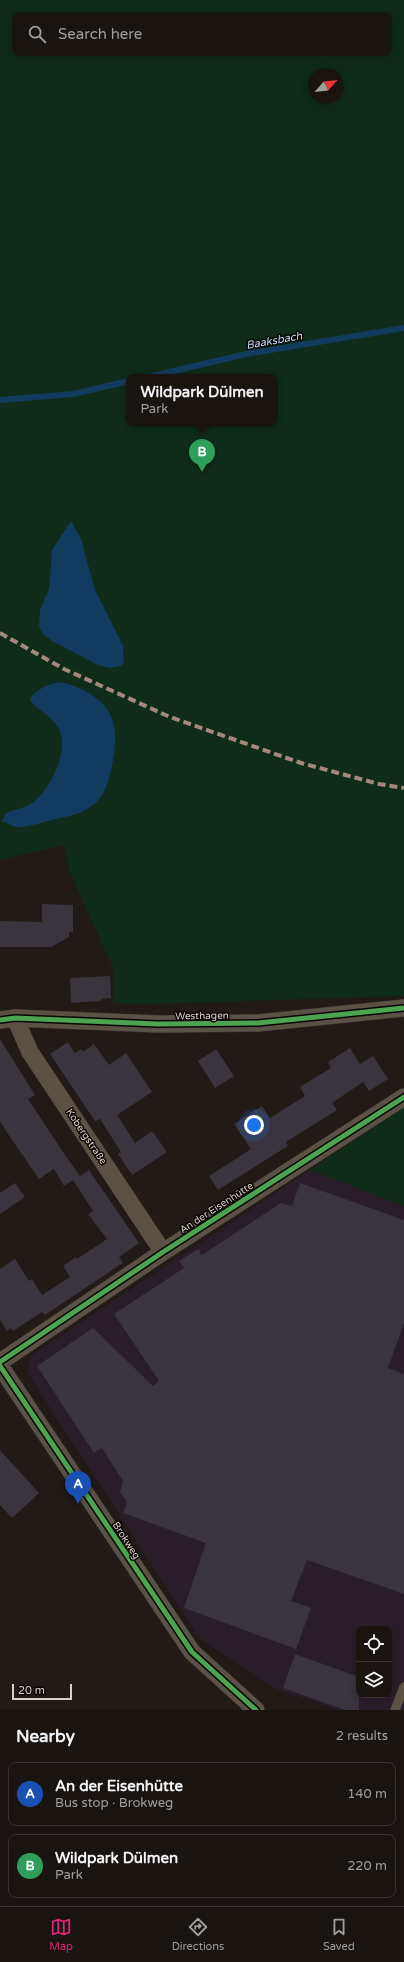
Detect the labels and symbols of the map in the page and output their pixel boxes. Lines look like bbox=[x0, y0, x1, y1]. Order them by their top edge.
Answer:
north arrow bbox=[308, 68, 344, 104]
water label: Baaksbach bbox=[245, 329, 304, 352]
pin: B bbox=[189, 439, 215, 472]
street label: Westhagen bbox=[175, 1010, 229, 1022]
street label: Kobergstraße bbox=[63, 1106, 109, 1167]
your location bbox=[244, 1115, 264, 1135]
street label: An der Eisenhütte bbox=[178, 1179, 256, 1236]
pin: A bbox=[65, 1471, 91, 1504]
street label: Brokweg bbox=[110, 1520, 143, 1561]
scale bar bbox=[12, 1682, 72, 1701]

